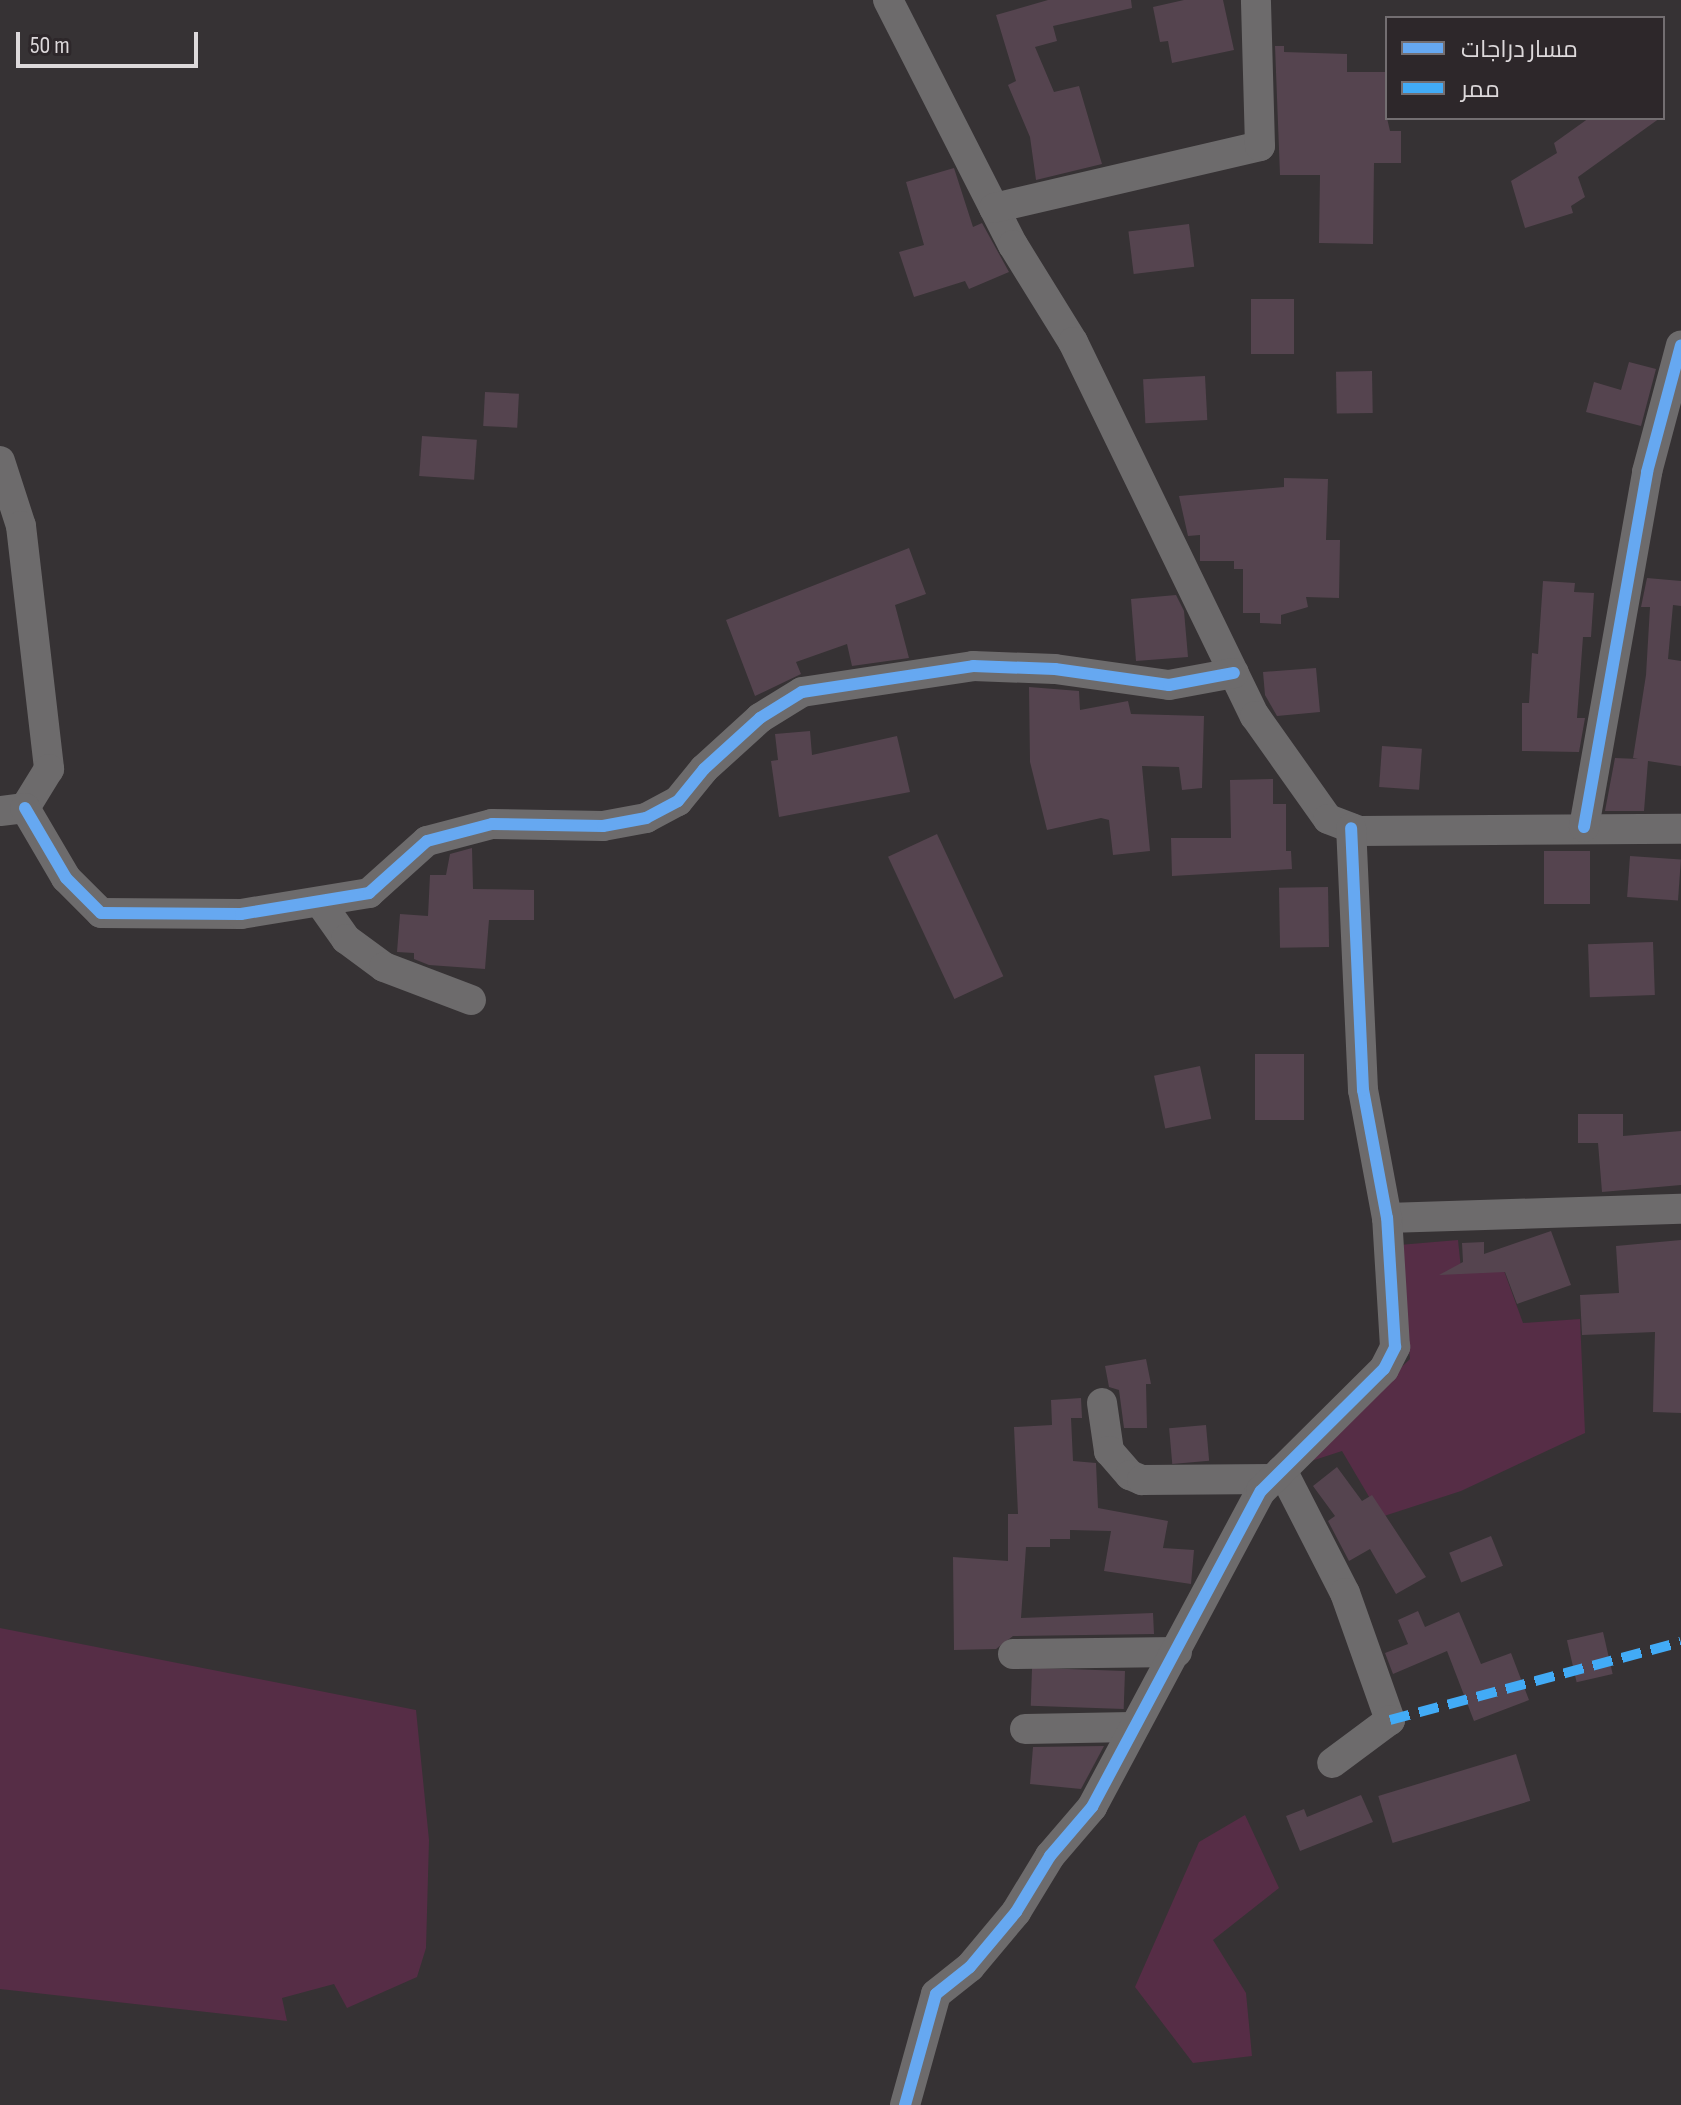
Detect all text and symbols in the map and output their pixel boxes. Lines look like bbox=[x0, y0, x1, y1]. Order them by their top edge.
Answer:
scale bar bbox=[20, 16, 202, 66]
legend bbox=[1385, 16, 1665, 120]
text: 50 m bbox=[30, 31, 70, 60]
text: مسار دراجات bbox=[1461, 35, 1578, 64]
text: ممر bbox=[1461, 75, 1500, 104]

